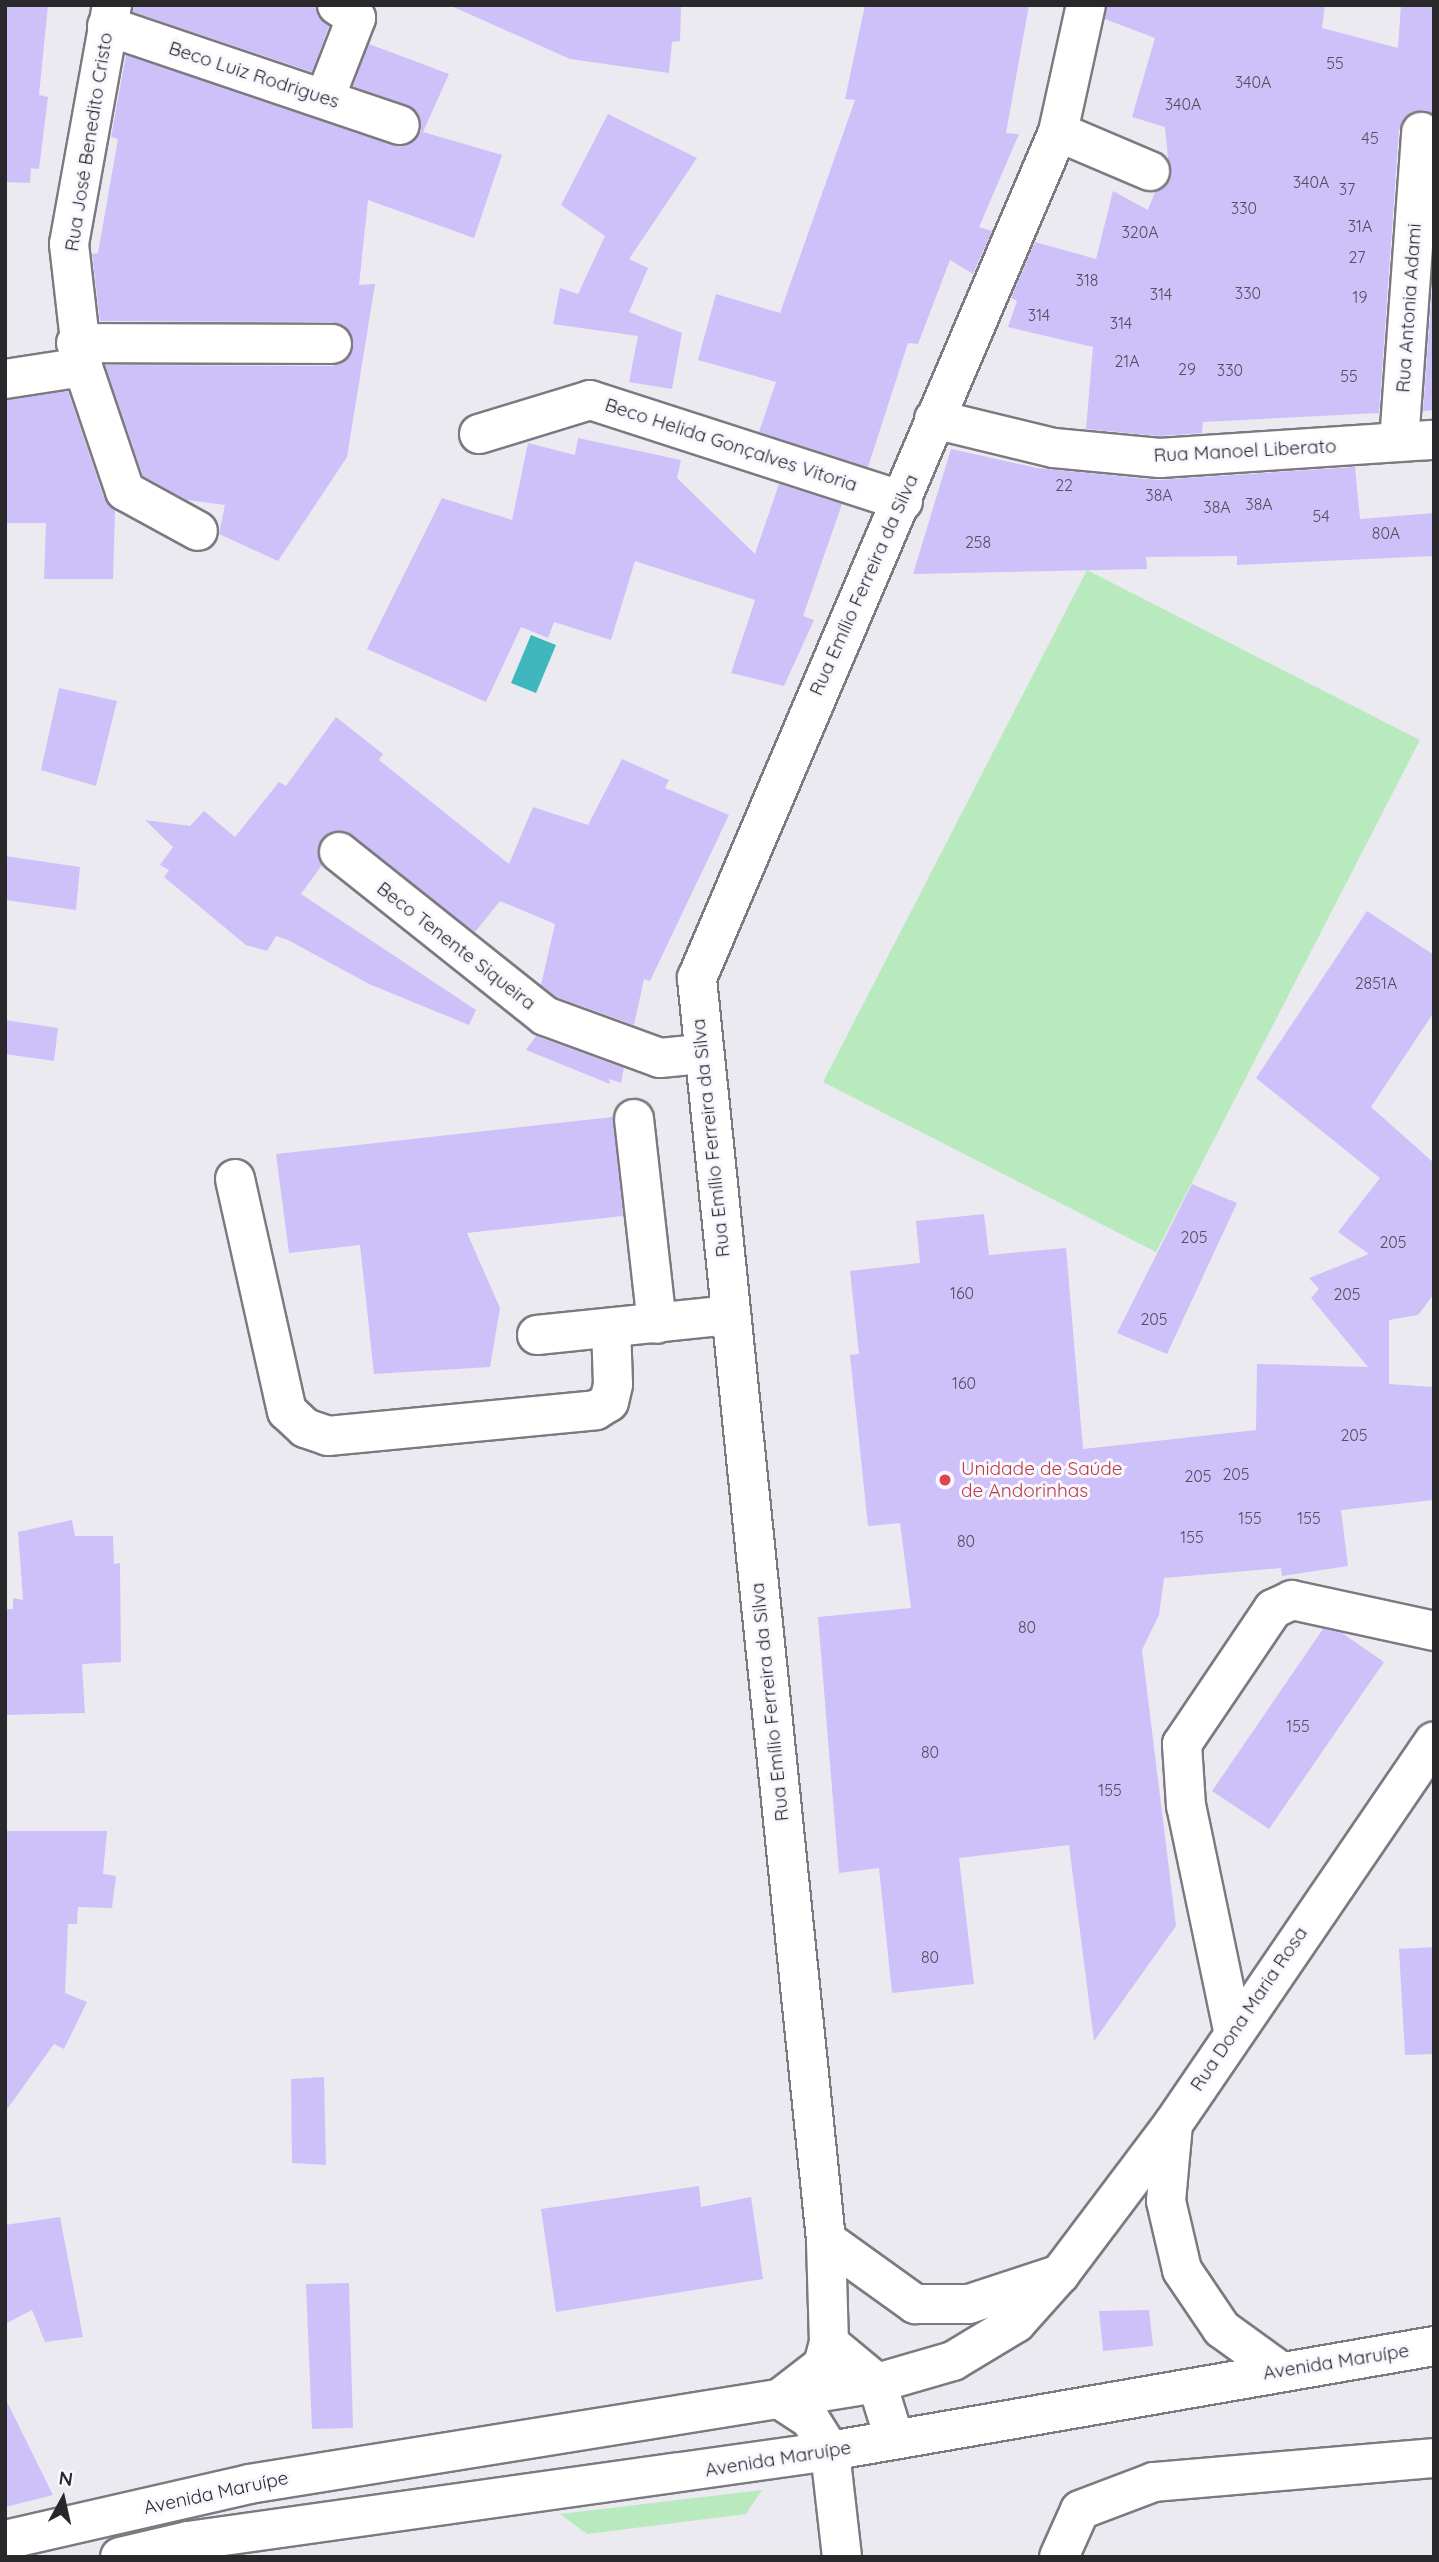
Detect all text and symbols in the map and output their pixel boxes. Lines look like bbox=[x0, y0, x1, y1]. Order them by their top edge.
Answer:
street label: Rua José Benedito Cristo bbox=[60, 31, 118, 253]
street label: Beco Luiz Rodrigues bbox=[166, 37, 342, 113]
house number: 55 bbox=[1326, 53, 1344, 73]
house number: 340A bbox=[1235, 72, 1271, 92]
house number: 340A bbox=[1165, 94, 1201, 114]
house number: 45 bbox=[1361, 128, 1379, 148]
house number: 340A bbox=[1293, 172, 1329, 192]
house number: 37 bbox=[1339, 179, 1355, 199]
house number: 330 bbox=[1231, 198, 1257, 218]
house number: 31A bbox=[1348, 216, 1372, 236]
house number: 320A bbox=[1121, 222, 1159, 242]
street label: Rua Antonia Adami bbox=[1392, 223, 1426, 393]
house number: 27 bbox=[1349, 247, 1365, 267]
house number: 318 bbox=[1076, 270, 1098, 290]
house number: 330 bbox=[1235, 283, 1261, 303]
house number: 314 bbox=[1150, 284, 1172, 304]
house number: 19 bbox=[1353, 287, 1367, 307]
house number: 314 bbox=[1028, 305, 1050, 325]
house number: 314 bbox=[1110, 313, 1132, 333]
house number: 21A bbox=[1114, 351, 1140, 371]
house number: 29 bbox=[1178, 359, 1196, 379]
house number: 330 bbox=[1217, 360, 1243, 380]
house number: 55 bbox=[1340, 366, 1358, 386]
street label: Beco Helida Gonçalves Vitoria bbox=[602, 393, 860, 497]
street label: Rua Manoel Liberato bbox=[1153, 435, 1337, 467]
street label: Rua Emílio Ferreira da Silva bbox=[805, 471, 923, 699]
house number: 22 bbox=[1055, 475, 1073, 495]
house number: 38A bbox=[1145, 485, 1173, 505]
house number: 38A bbox=[1245, 494, 1273, 514]
house number: 38A bbox=[1203, 497, 1231, 517]
house number: 54 bbox=[1312, 506, 1330, 526]
house number: 80A bbox=[1372, 523, 1400, 543]
house number: 258 bbox=[965, 532, 991, 552]
street label: Beco Tenente Siqueira bbox=[372, 877, 540, 1015]
house number: 2851A bbox=[1355, 973, 1397, 993]
street label: Rua Emílio Ferreira da Silva bbox=[687, 1018, 735, 1258]
house number: 205 bbox=[1180, 1227, 1208, 1247]
house number: 205 bbox=[1379, 1232, 1407, 1252]
house number: 160 bbox=[950, 1283, 974, 1303]
house number: 205 bbox=[1333, 1284, 1361, 1304]
house number: 205 bbox=[1140, 1309, 1168, 1329]
house number: 160 bbox=[952, 1373, 976, 1393]
house number: 205 bbox=[1340, 1425, 1368, 1445]
place label: Unidade de Saúde de Andorinhas bbox=[961, 1458, 1123, 1502]
house number: 205 bbox=[1222, 1464, 1250, 1484]
house number: 205 bbox=[1184, 1466, 1212, 1486]
marker: Unidade de Saúde de Andorinhas bbox=[935, 1470, 955, 1490]
house number: 155 bbox=[1238, 1508, 1262, 1528]
house number: 155 bbox=[1297, 1508, 1321, 1528]
house number: 155 bbox=[1180, 1527, 1204, 1547]
house number: 80 bbox=[957, 1531, 975, 1551]
street label: Rua Emílio Ferreira da Silva bbox=[746, 1582, 794, 1822]
house number: 80 bbox=[1018, 1617, 1036, 1637]
house number: 155 bbox=[1286, 1716, 1310, 1736]
house number: 80 bbox=[921, 1742, 939, 1762]
house number: 155 bbox=[1098, 1780, 1122, 1800]
street label: Rua Dona Maria Rosa bbox=[1186, 1923, 1312, 2095]
house number: 80 bbox=[921, 1947, 939, 1967]
street label: Avenida Maruípe bbox=[1261, 2339, 1411, 2385]
street label: Avenida Maruípe bbox=[703, 2436, 853, 2482]
north arrow bbox=[28, 2464, 98, 2534]
text: N bbox=[57, 2465, 75, 2491]
street label: Avenida Maruípe bbox=[142, 2467, 290, 2519]

